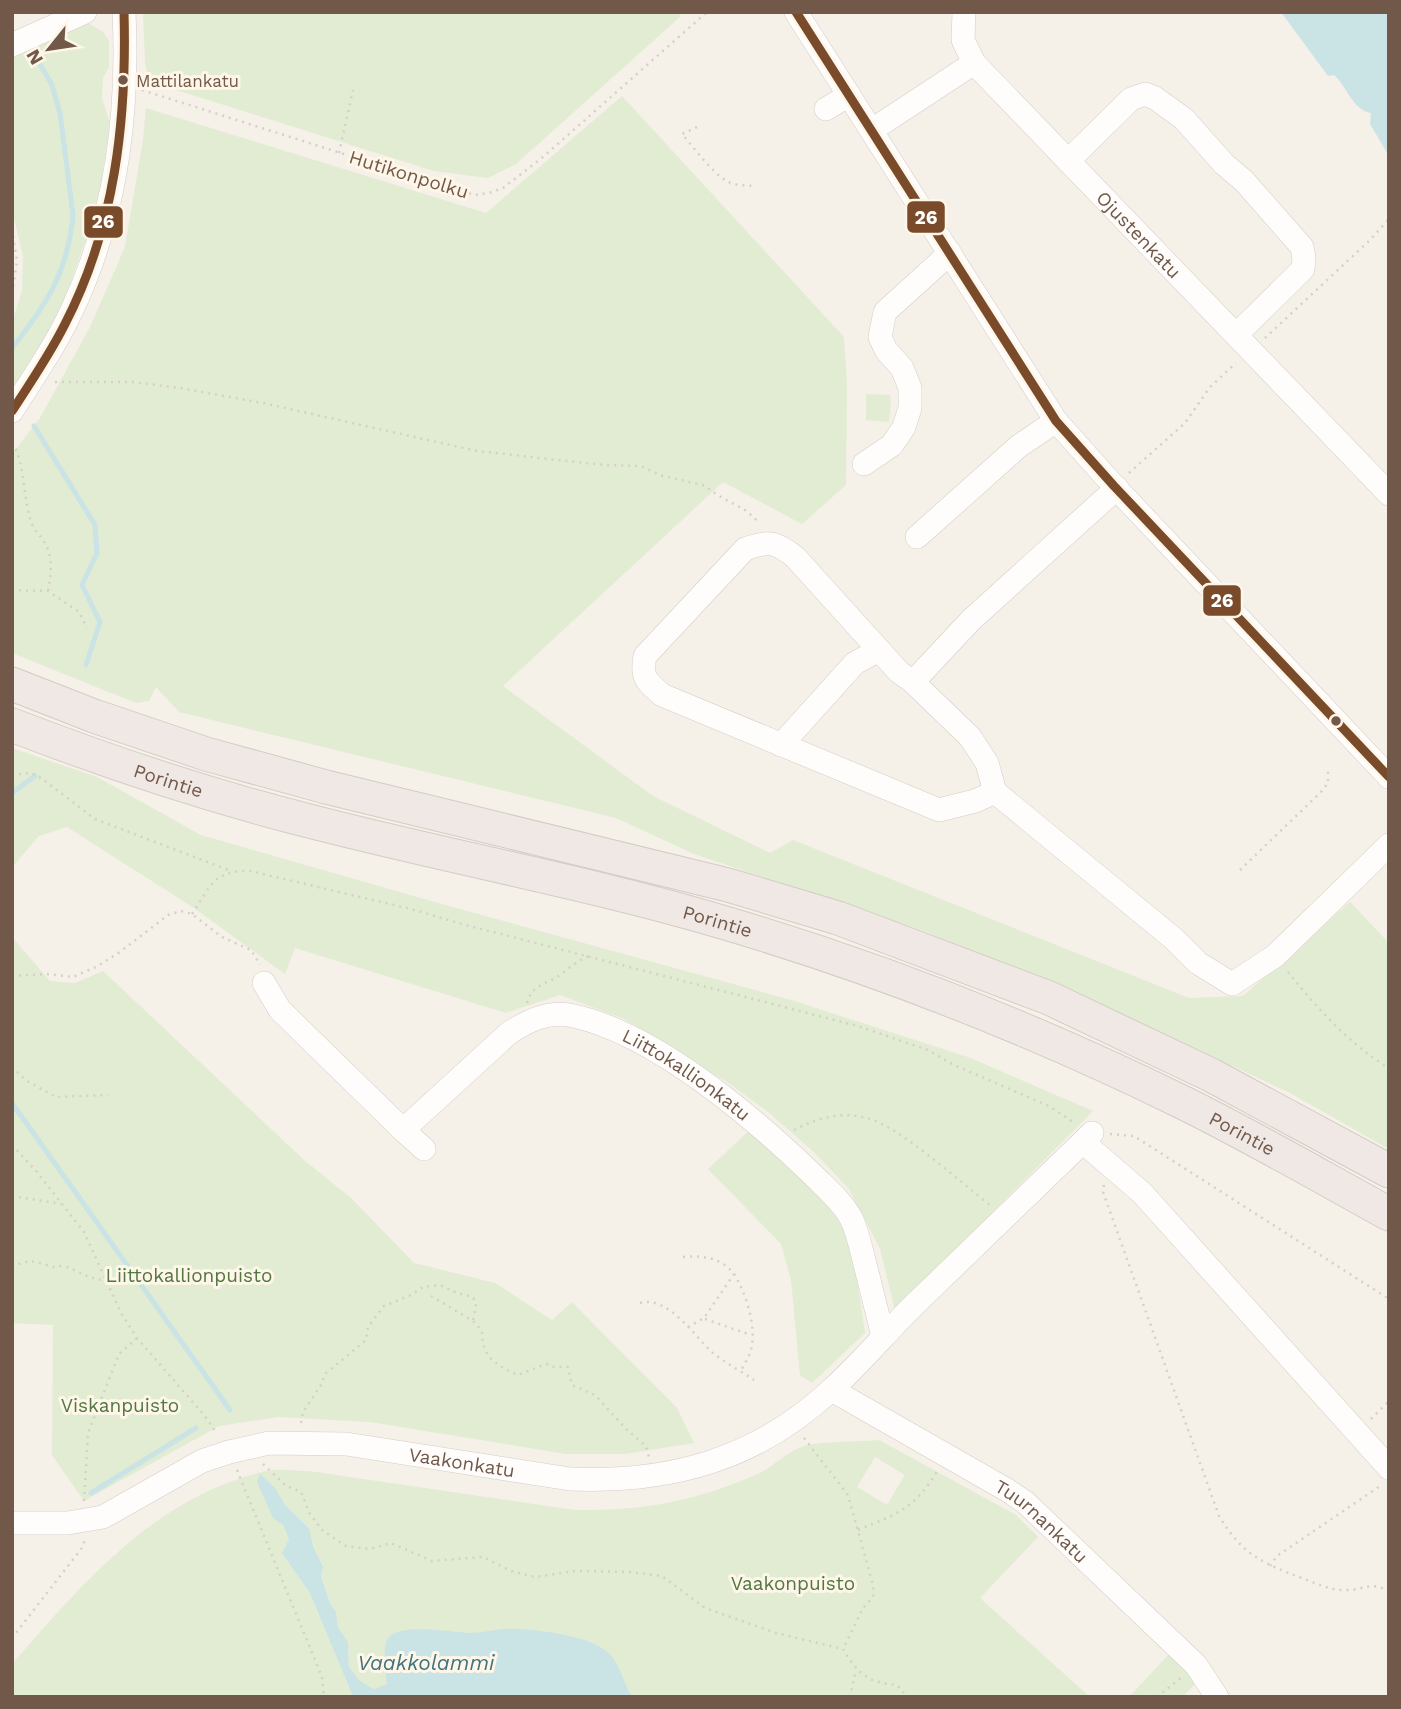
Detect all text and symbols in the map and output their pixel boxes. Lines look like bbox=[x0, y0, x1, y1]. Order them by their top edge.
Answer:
north arrow bbox=[14, 14, 84, 84]
text: N bbox=[21, 45, 48, 69]
place label: Mattilankatu bbox=[136, 71, 239, 91]
marker: Mattilankatu bbox=[116, 73, 130, 87]
street label: Hutikonpolku bbox=[346, 145, 471, 204]
street label: Ojustenkatu bbox=[1091, 186, 1186, 283]
line badge: 26 bbox=[906, 200, 946, 234]
line badge: 26 bbox=[83, 205, 124, 239]
text: 26 bbox=[914, 206, 938, 229]
text: 26 bbox=[91, 210, 115, 233]
line badge: 26 bbox=[1202, 584, 1242, 617]
text: 26 bbox=[1210, 589, 1234, 612]
unlabelled marker bbox=[1329, 714, 1343, 728]
street label: Porintie bbox=[131, 759, 206, 803]
street label: Porintie bbox=[680, 900, 755, 942]
street label: Liittokallionkatu bbox=[619, 1024, 755, 1126]
street label: Porintie bbox=[1205, 1107, 1279, 1161]
park label: Liittokallionpuisto bbox=[106, 1264, 272, 1287]
park label: Viskanpuisto bbox=[61, 1394, 179, 1417]
street label: Vaakonkatu bbox=[407, 1443, 516, 1482]
street label: Tuurnankatu bbox=[991, 1475, 1093, 1568]
park label: Vaakonpuisto bbox=[731, 1572, 855, 1595]
water label: Vaakkolammi bbox=[358, 1650, 495, 1675]

